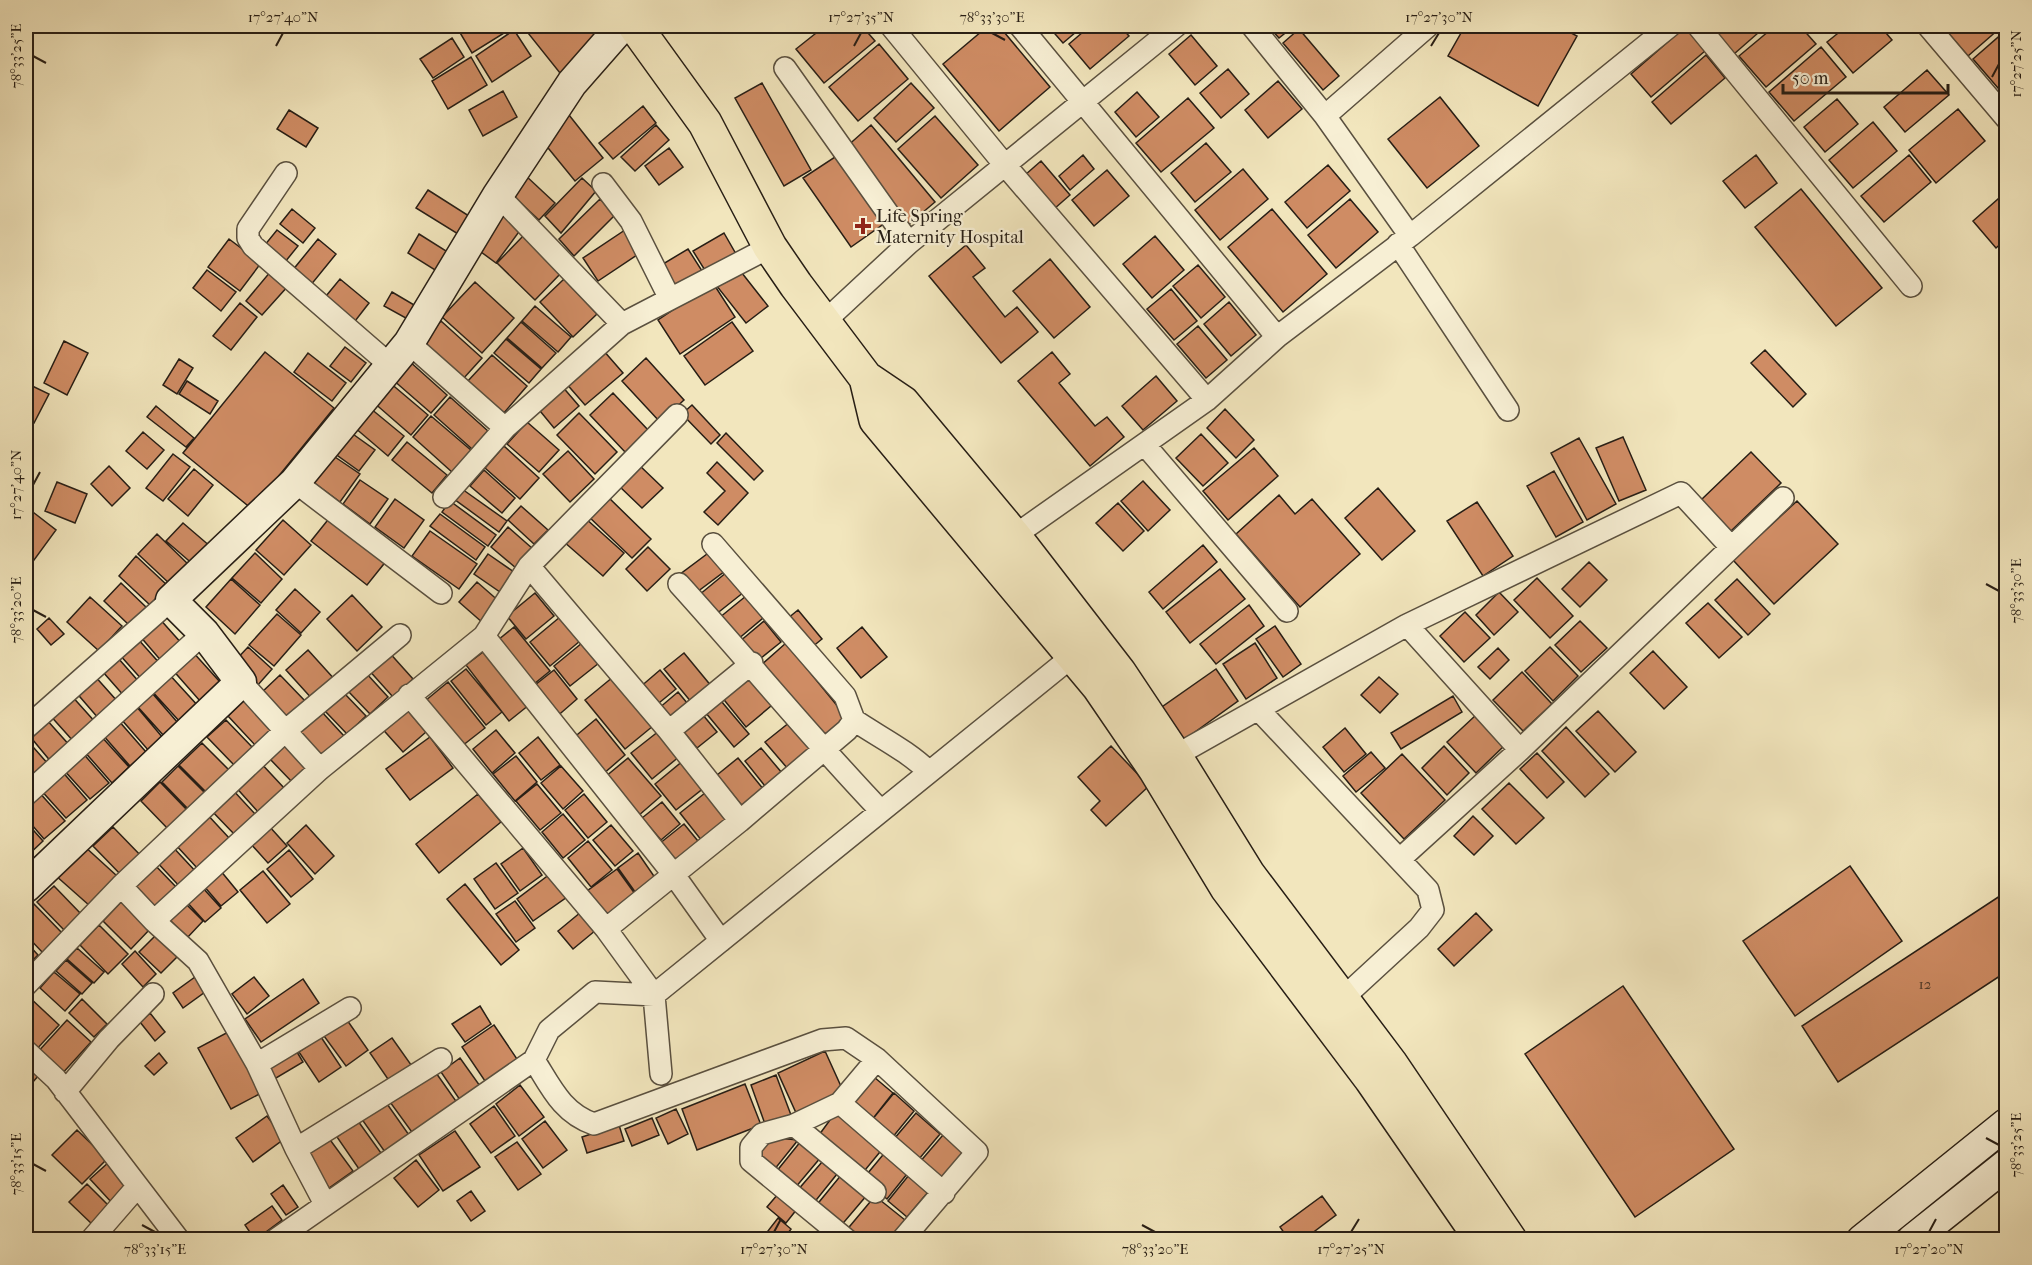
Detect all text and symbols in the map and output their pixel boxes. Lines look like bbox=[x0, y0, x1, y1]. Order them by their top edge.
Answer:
text: 17°27'40"N bbox=[248, 8, 319, 26]
text: 17°27'35"N bbox=[828, 8, 895, 26]
text: 78°33'30"E bbox=[959, 8, 1025, 26]
text: 17°27'30"N bbox=[1405, 8, 1474, 26]
text: 78°33'25"E bbox=[7, 24, 25, 88]
text: 17°27'25"N bbox=[2007, 30, 2025, 98]
scale bar bbox=[1783, 57, 1948, 95]
text: 50 m bbox=[1792, 68, 1829, 89]
place label: Life Spring Maternity Hospital bbox=[876, 206, 1024, 248]
marker: Life Spring Maternity Hospital bbox=[854, 217, 872, 235]
text: 17°27'40"N bbox=[7, 449, 25, 520]
text: 78°33'30"E bbox=[2007, 558, 2025, 624]
text: 78°33'20"E bbox=[7, 577, 25, 643]
house number: 12 bbox=[1918, 975, 1932, 993]
text: 78°33'25"E bbox=[2007, 1113, 2025, 1177]
text: 78°33'15"E bbox=[7, 1133, 25, 1195]
text: 78°33'15"E bbox=[124, 1240, 186, 1258]
text: 17°27'30"N bbox=[740, 1240, 809, 1258]
text: 78°33'20"E bbox=[1122, 1240, 1188, 1258]
text: 17°27'25"N bbox=[1317, 1240, 1385, 1258]
text: 17°27'20"N bbox=[1894, 1240, 1964, 1258]

